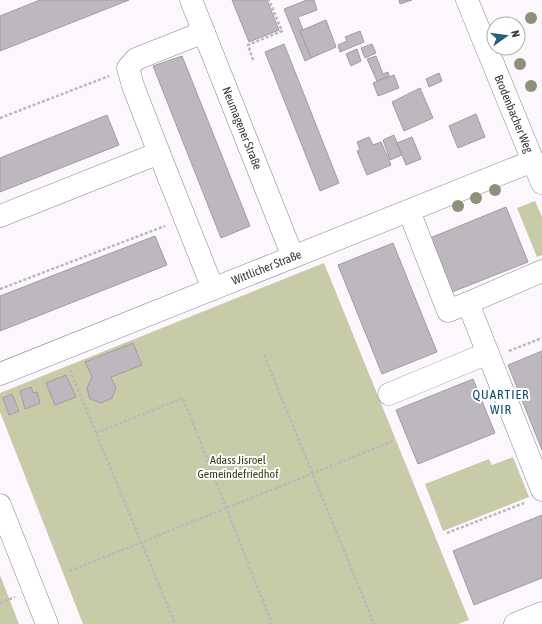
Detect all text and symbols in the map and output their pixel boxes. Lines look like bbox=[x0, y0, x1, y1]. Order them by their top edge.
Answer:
north arrow bbox=[486, 16, 526, 56]
text: N bbox=[509, 29, 522, 38]
street label: Brodenbacher Weg bbox=[491, 73, 536, 156]
street label: Neumagener Straße bbox=[219, 85, 265, 172]
street label: Wittlicher Straße bbox=[230, 247, 303, 288]
district label: QUARTIER WIR bbox=[472, 387, 530, 417]
park label: Adass Jisroel Gemeindefriedhof bbox=[197, 453, 279, 481]

